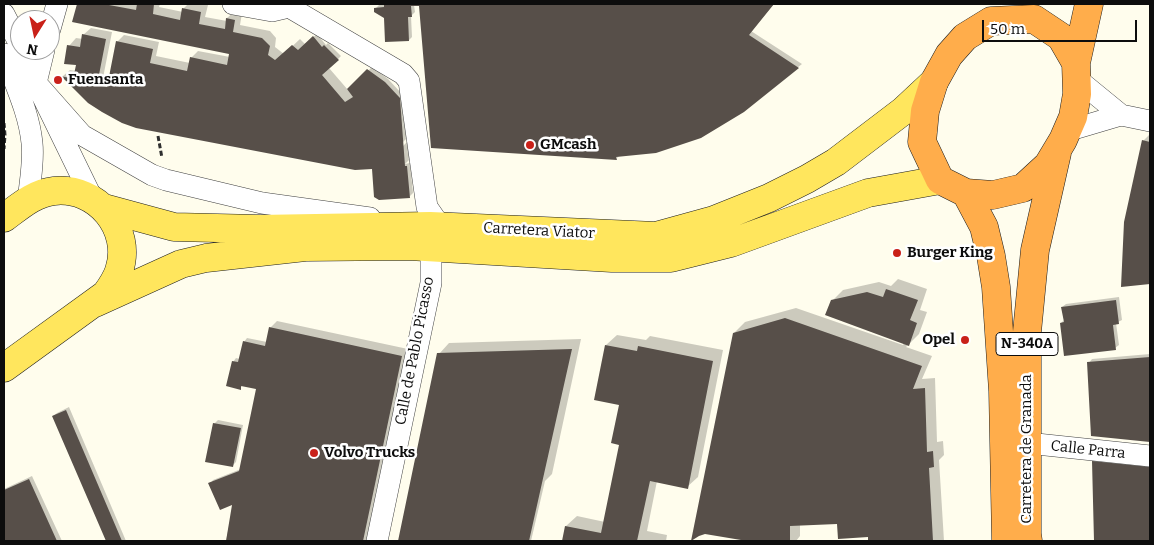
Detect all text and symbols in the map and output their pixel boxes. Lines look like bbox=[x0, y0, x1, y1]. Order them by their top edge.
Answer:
north arrow bbox=[10, 10, 60, 60]
scale bar bbox=[984, 10, 1139, 42]
text: 50 m bbox=[990, 20, 1025, 38]
text: N bbox=[26, 40, 39, 59]
place label: Fuensanta bbox=[68, 71, 143, 89]
marker: Fuensanta bbox=[52, 74, 64, 86]
place label: GMcash bbox=[540, 136, 597, 154]
marker: GMcash bbox=[524, 139, 536, 151]
street label: Carretera Viator bbox=[483, 219, 595, 243]
place label: Burger King bbox=[907, 244, 993, 262]
marker: Burger King bbox=[891, 247, 903, 259]
street label: Calle de Pablo Picasso bbox=[392, 275, 438, 427]
place label: Opel bbox=[922, 331, 955, 349]
road number: N-340A bbox=[996, 332, 1058, 356]
marker: Opel bbox=[959, 334, 971, 346]
street label: Carretera de Granada bbox=[1018, 374, 1036, 524]
street label: Calle Parra bbox=[1050, 437, 1126, 463]
place label: Volvo Trucks bbox=[324, 444, 415, 462]
marker: Volvo Trucks bbox=[308, 447, 320, 459]

